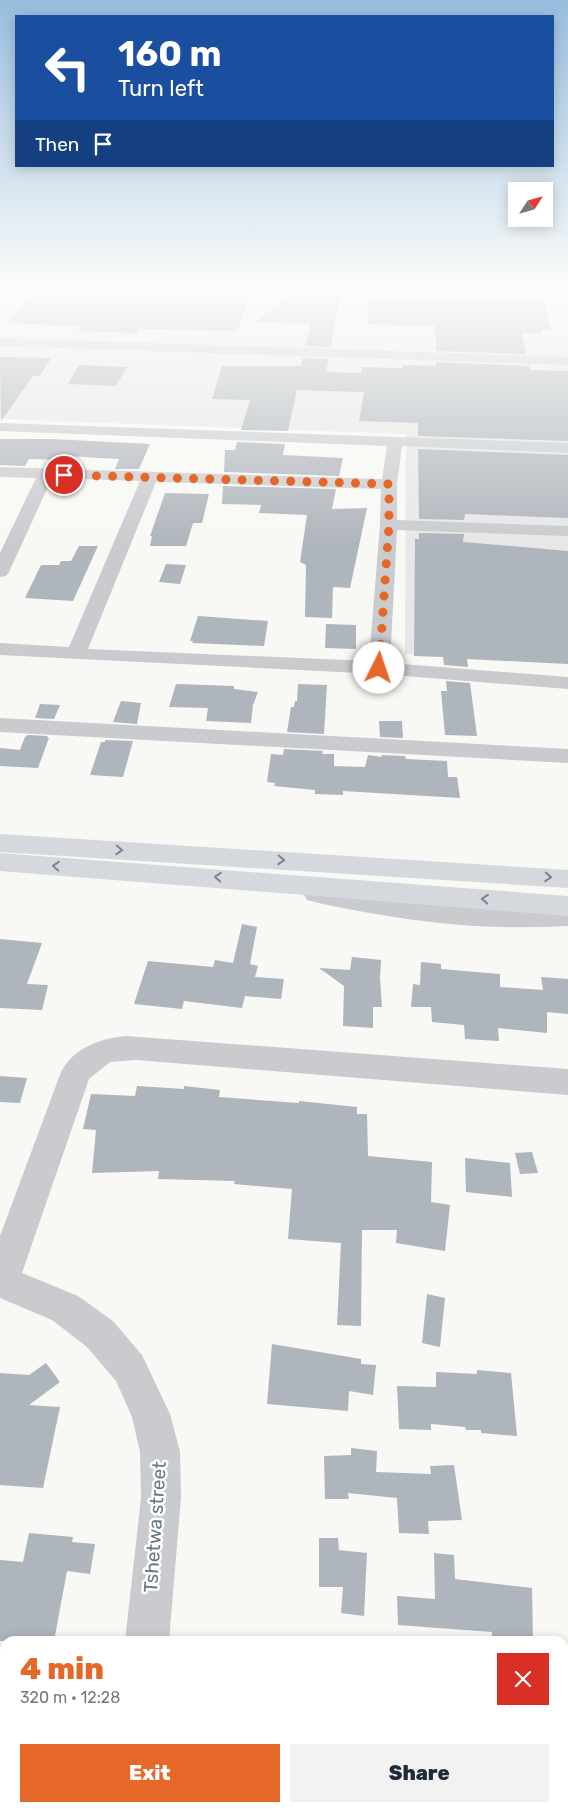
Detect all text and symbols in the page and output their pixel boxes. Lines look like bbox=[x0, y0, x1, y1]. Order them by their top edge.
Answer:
text: 160 m bbox=[118, 33, 222, 75]
icon: left bbox=[35, 35, 100, 100]
text: Turn left bbox=[118, 75, 204, 102]
icon: arrive bbox=[89, 130, 117, 158]
text: Then bbox=[35, 133, 79, 156]
north arrow bbox=[508, 182, 552, 228]
map controls bbox=[508, 182, 553, 227]
pin bbox=[43, 454, 85, 496]
icon: arrive bbox=[50, 461, 78, 489]
position arrow bbox=[352, 641, 404, 693]
one-way arrow bbox=[115, 844, 123, 855]
one-way arrow bbox=[277, 854, 285, 865]
one-way arrow bbox=[52, 861, 60, 872]
one-way arrow bbox=[214, 872, 222, 883]
one-way arrow bbox=[544, 872, 552, 883]
one-way arrow bbox=[480, 894, 488, 905]
street label: Tshetwa street bbox=[139, 1460, 171, 1593]
text: 4 min bbox=[20, 1651, 104, 1687]
button: close bbox=[497, 1653, 549, 1705]
text: 320 m · 12:28 bbox=[20, 1688, 120, 1707]
button: Exit bbox=[20, 1744, 280, 1802]
button: Share bbox=[290, 1744, 549, 1802]

